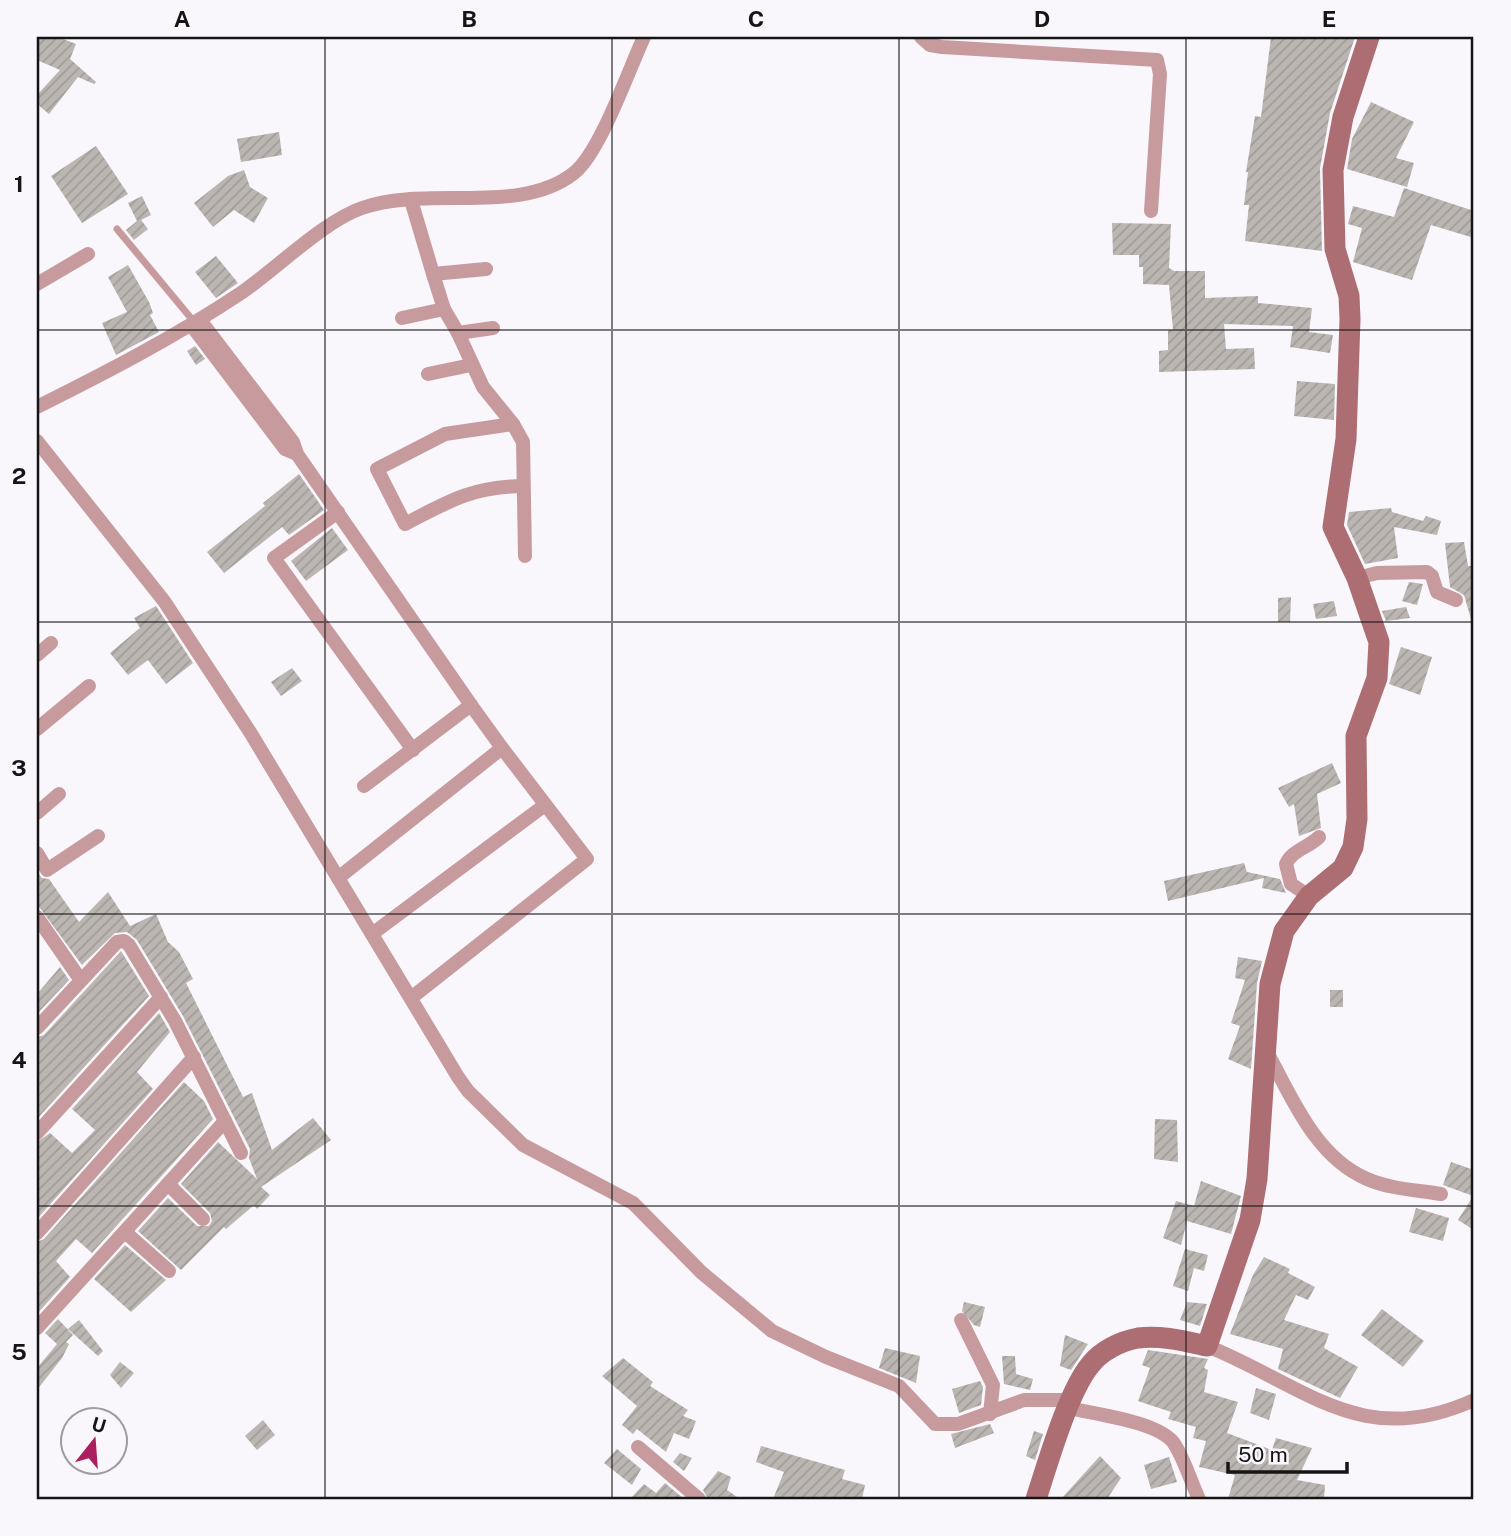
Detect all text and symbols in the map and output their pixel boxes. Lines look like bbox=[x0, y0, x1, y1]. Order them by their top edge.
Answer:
text: A bbox=[174, 5, 191, 32]
text: B bbox=[461, 5, 477, 32]
text: C bbox=[748, 5, 764, 32]
text: D bbox=[1034, 5, 1050, 32]
text: E bbox=[1322, 5, 1336, 32]
text: 1 bbox=[14, 170, 24, 197]
text: 2 bbox=[12, 462, 26, 489]
text: 3 bbox=[11, 754, 27, 781]
text: 4 bbox=[11, 1046, 27, 1073]
text: 5 bbox=[11, 1338, 27, 1365]
north arrow bbox=[60, 1406, 130, 1476]
text: U bbox=[89, 1412, 109, 1437]
scale bar bbox=[1228, 1431, 1346, 1475]
text: 50 m bbox=[1238, 1442, 1288, 1467]

